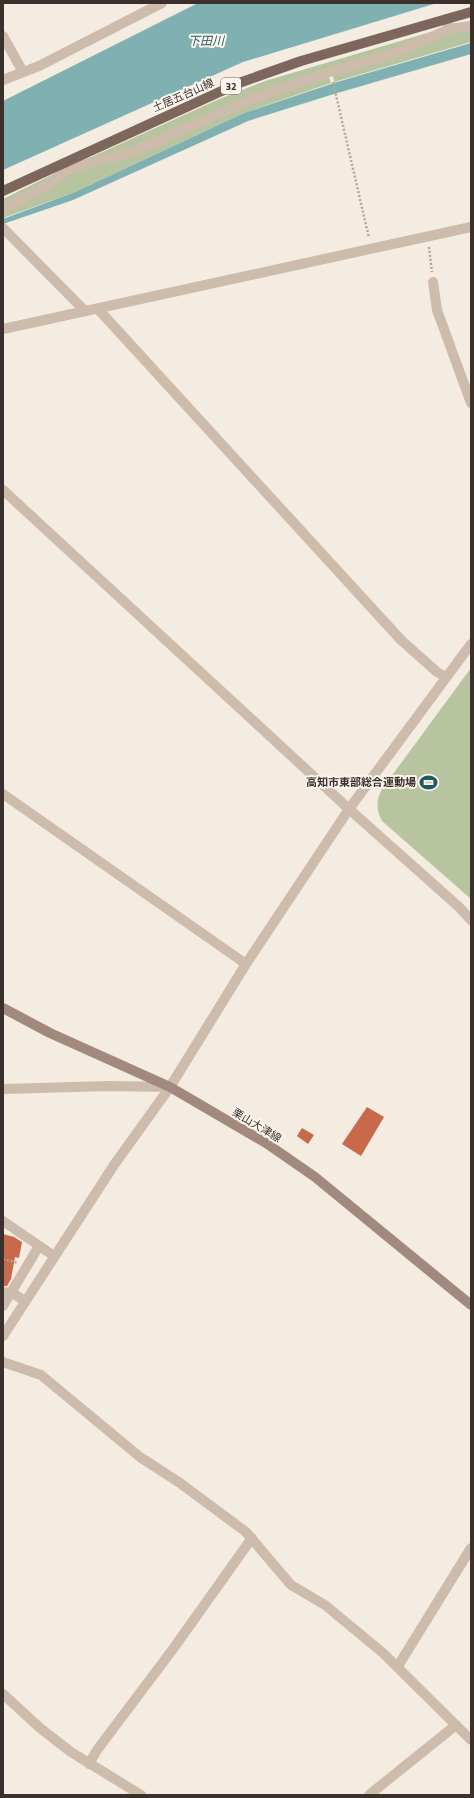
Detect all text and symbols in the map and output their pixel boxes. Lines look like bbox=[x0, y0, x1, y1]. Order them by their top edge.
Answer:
water label: 下田川 bbox=[188, 31, 226, 50]
street label: 土居五台山線 bbox=[150, 74, 216, 116]
road number: 32 bbox=[221, 78, 241, 94]
sports icon: 高知市東部総合運動場 bbox=[419, 772, 439, 792]
place label: 高知市東部総合運動場 bbox=[306, 774, 416, 790]
street label: 栗山大津線 bbox=[229, 1104, 285, 1146]

